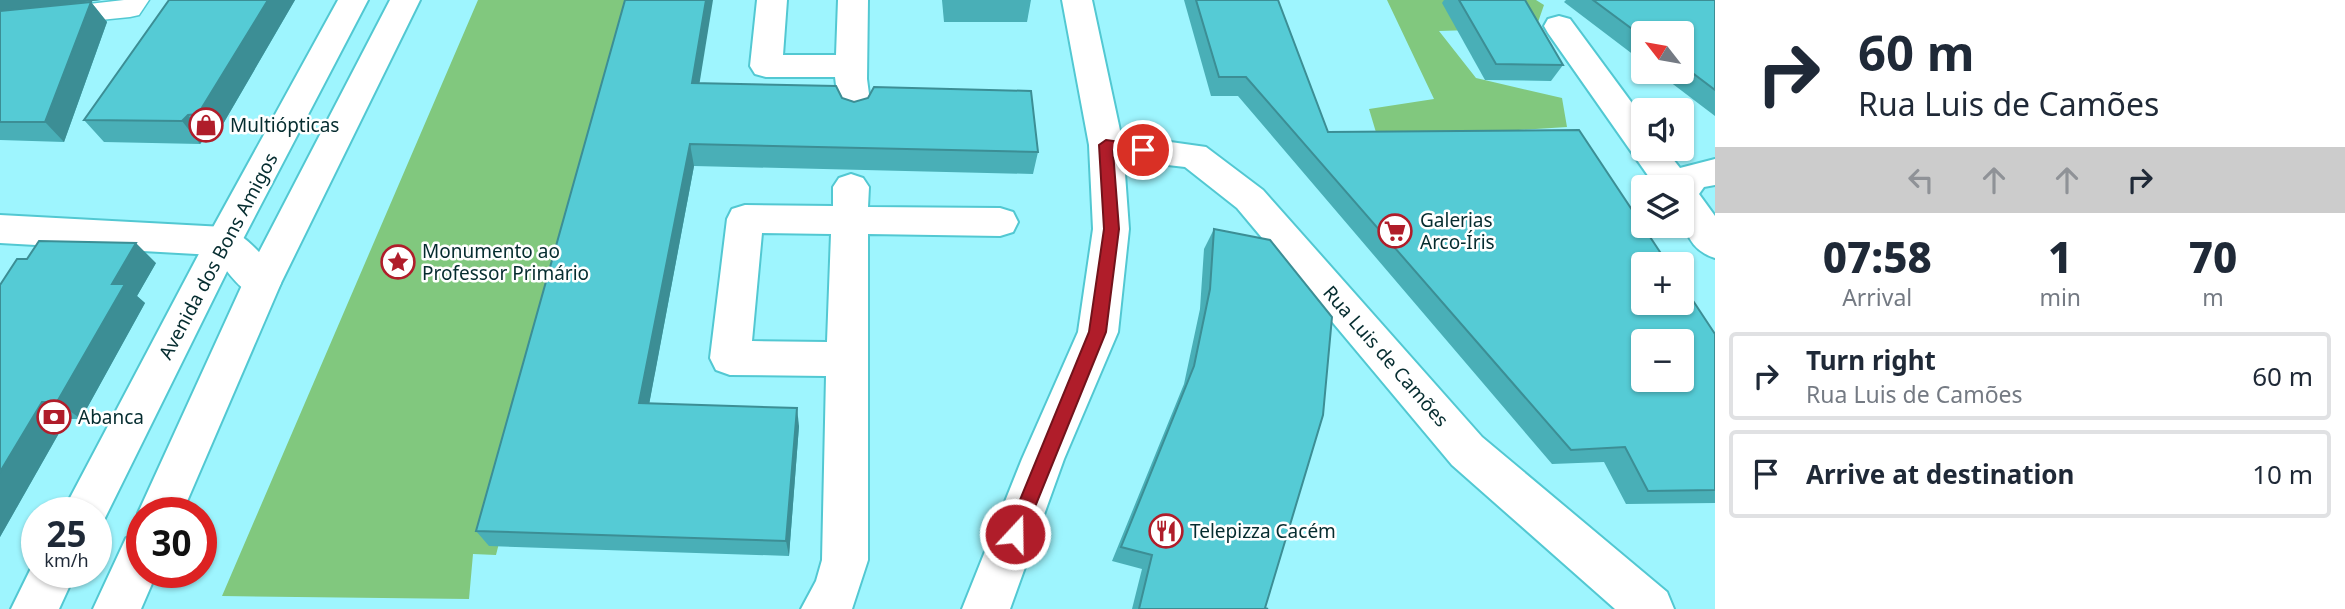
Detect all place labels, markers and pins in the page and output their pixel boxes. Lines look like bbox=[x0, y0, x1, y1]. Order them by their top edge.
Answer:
shop icon: Multiópticas bbox=[187, 106, 225, 144]
place label: Multiópticas bbox=[230, 112, 339, 138]
pin bbox=[1113, 120, 1173, 180]
place label: Galerias Arco-Íris bbox=[1420, 207, 1495, 255]
supermarket icon: Galerias Arco-Íris bbox=[1376, 212, 1414, 250]
place label: Monumento ao Professor Primário bbox=[422, 238, 589, 286]
place icon: Monumento ao Professor Primário bbox=[379, 243, 417, 281]
bank icon: Abanca bbox=[35, 398, 73, 436]
place label: Abanca bbox=[78, 404, 144, 430]
restaurant icon: Telepizza Cacém bbox=[1147, 512, 1185, 550]
place label: Telepizza Cacém bbox=[1190, 518, 1336, 544]

